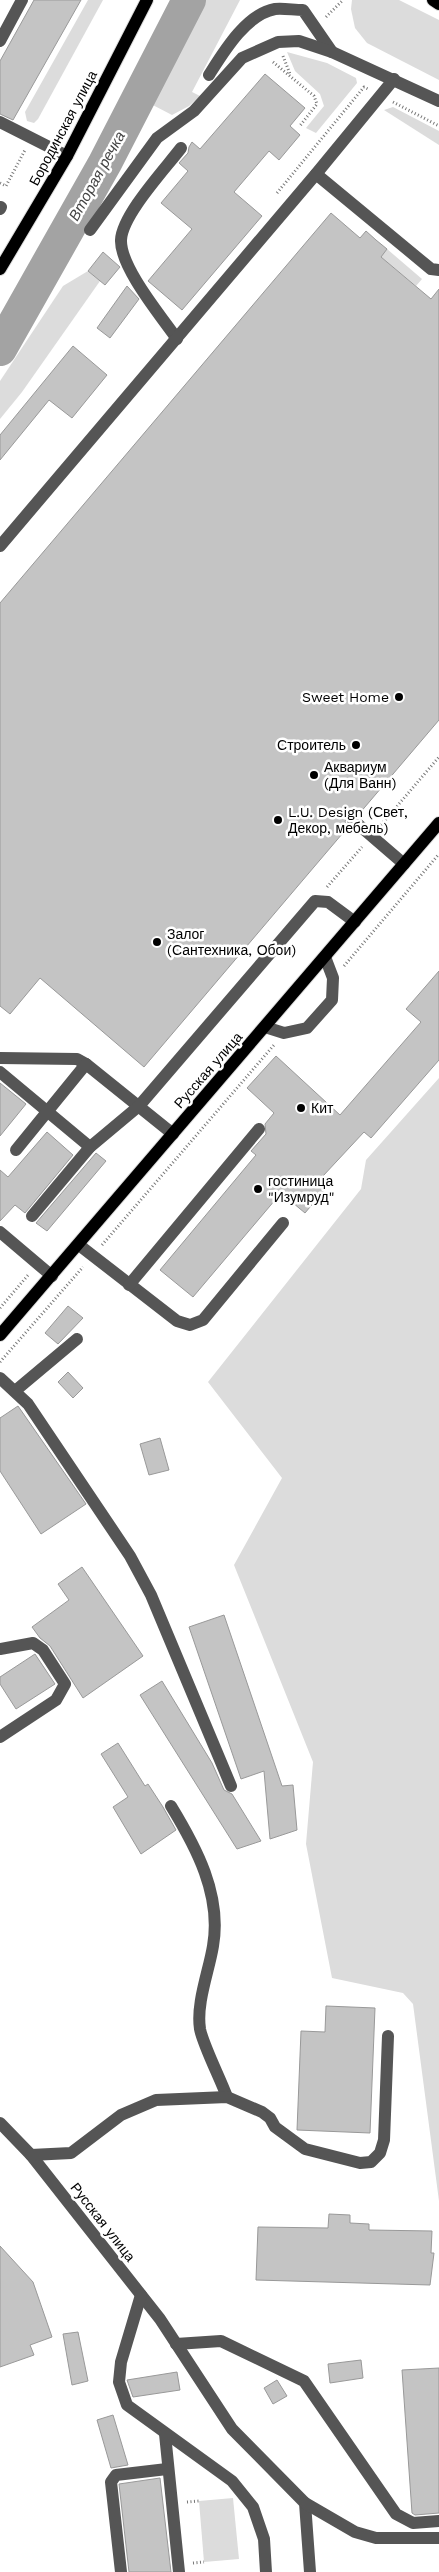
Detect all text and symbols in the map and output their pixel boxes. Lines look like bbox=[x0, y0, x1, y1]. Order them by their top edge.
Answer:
street label: Бородинская улица bbox=[26, 68, 100, 188]
water label: Вторая речка bbox=[65, 128, 129, 224]
place label: Sweet Home bbox=[302, 689, 389, 705]
marker: Sweet Home bbox=[393, 691, 405, 703]
place label: Строитель bbox=[277, 737, 346, 753]
marker: Строитель bbox=[350, 739, 362, 751]
place label: Аквариум (Для Ванн) bbox=[324, 759, 396, 791]
marker: Аквариум (Для Ванн) bbox=[308, 769, 320, 781]
place label: L.U. Design (Свет, Декор, мебель) bbox=[288, 804, 408, 836]
marker: L.U. Design (Свет, Декор, мебель) bbox=[272, 814, 284, 826]
place label: Залог (Сантехника, Обои) bbox=[167, 926, 296, 958]
marker: Залог (Сантехника, Обои) bbox=[151, 936, 163, 948]
street label: Русская улица bbox=[171, 1029, 245, 1111]
place label: Кит bbox=[311, 1100, 334, 1116]
marker: Кит bbox=[295, 1102, 307, 1114]
place label: гостиница "Изумруд" bbox=[268, 1173, 334, 1205]
marker: гостиница "Изумруд" bbox=[252, 1183, 264, 1195]
street label: Русская улица bbox=[67, 2180, 139, 2265]

